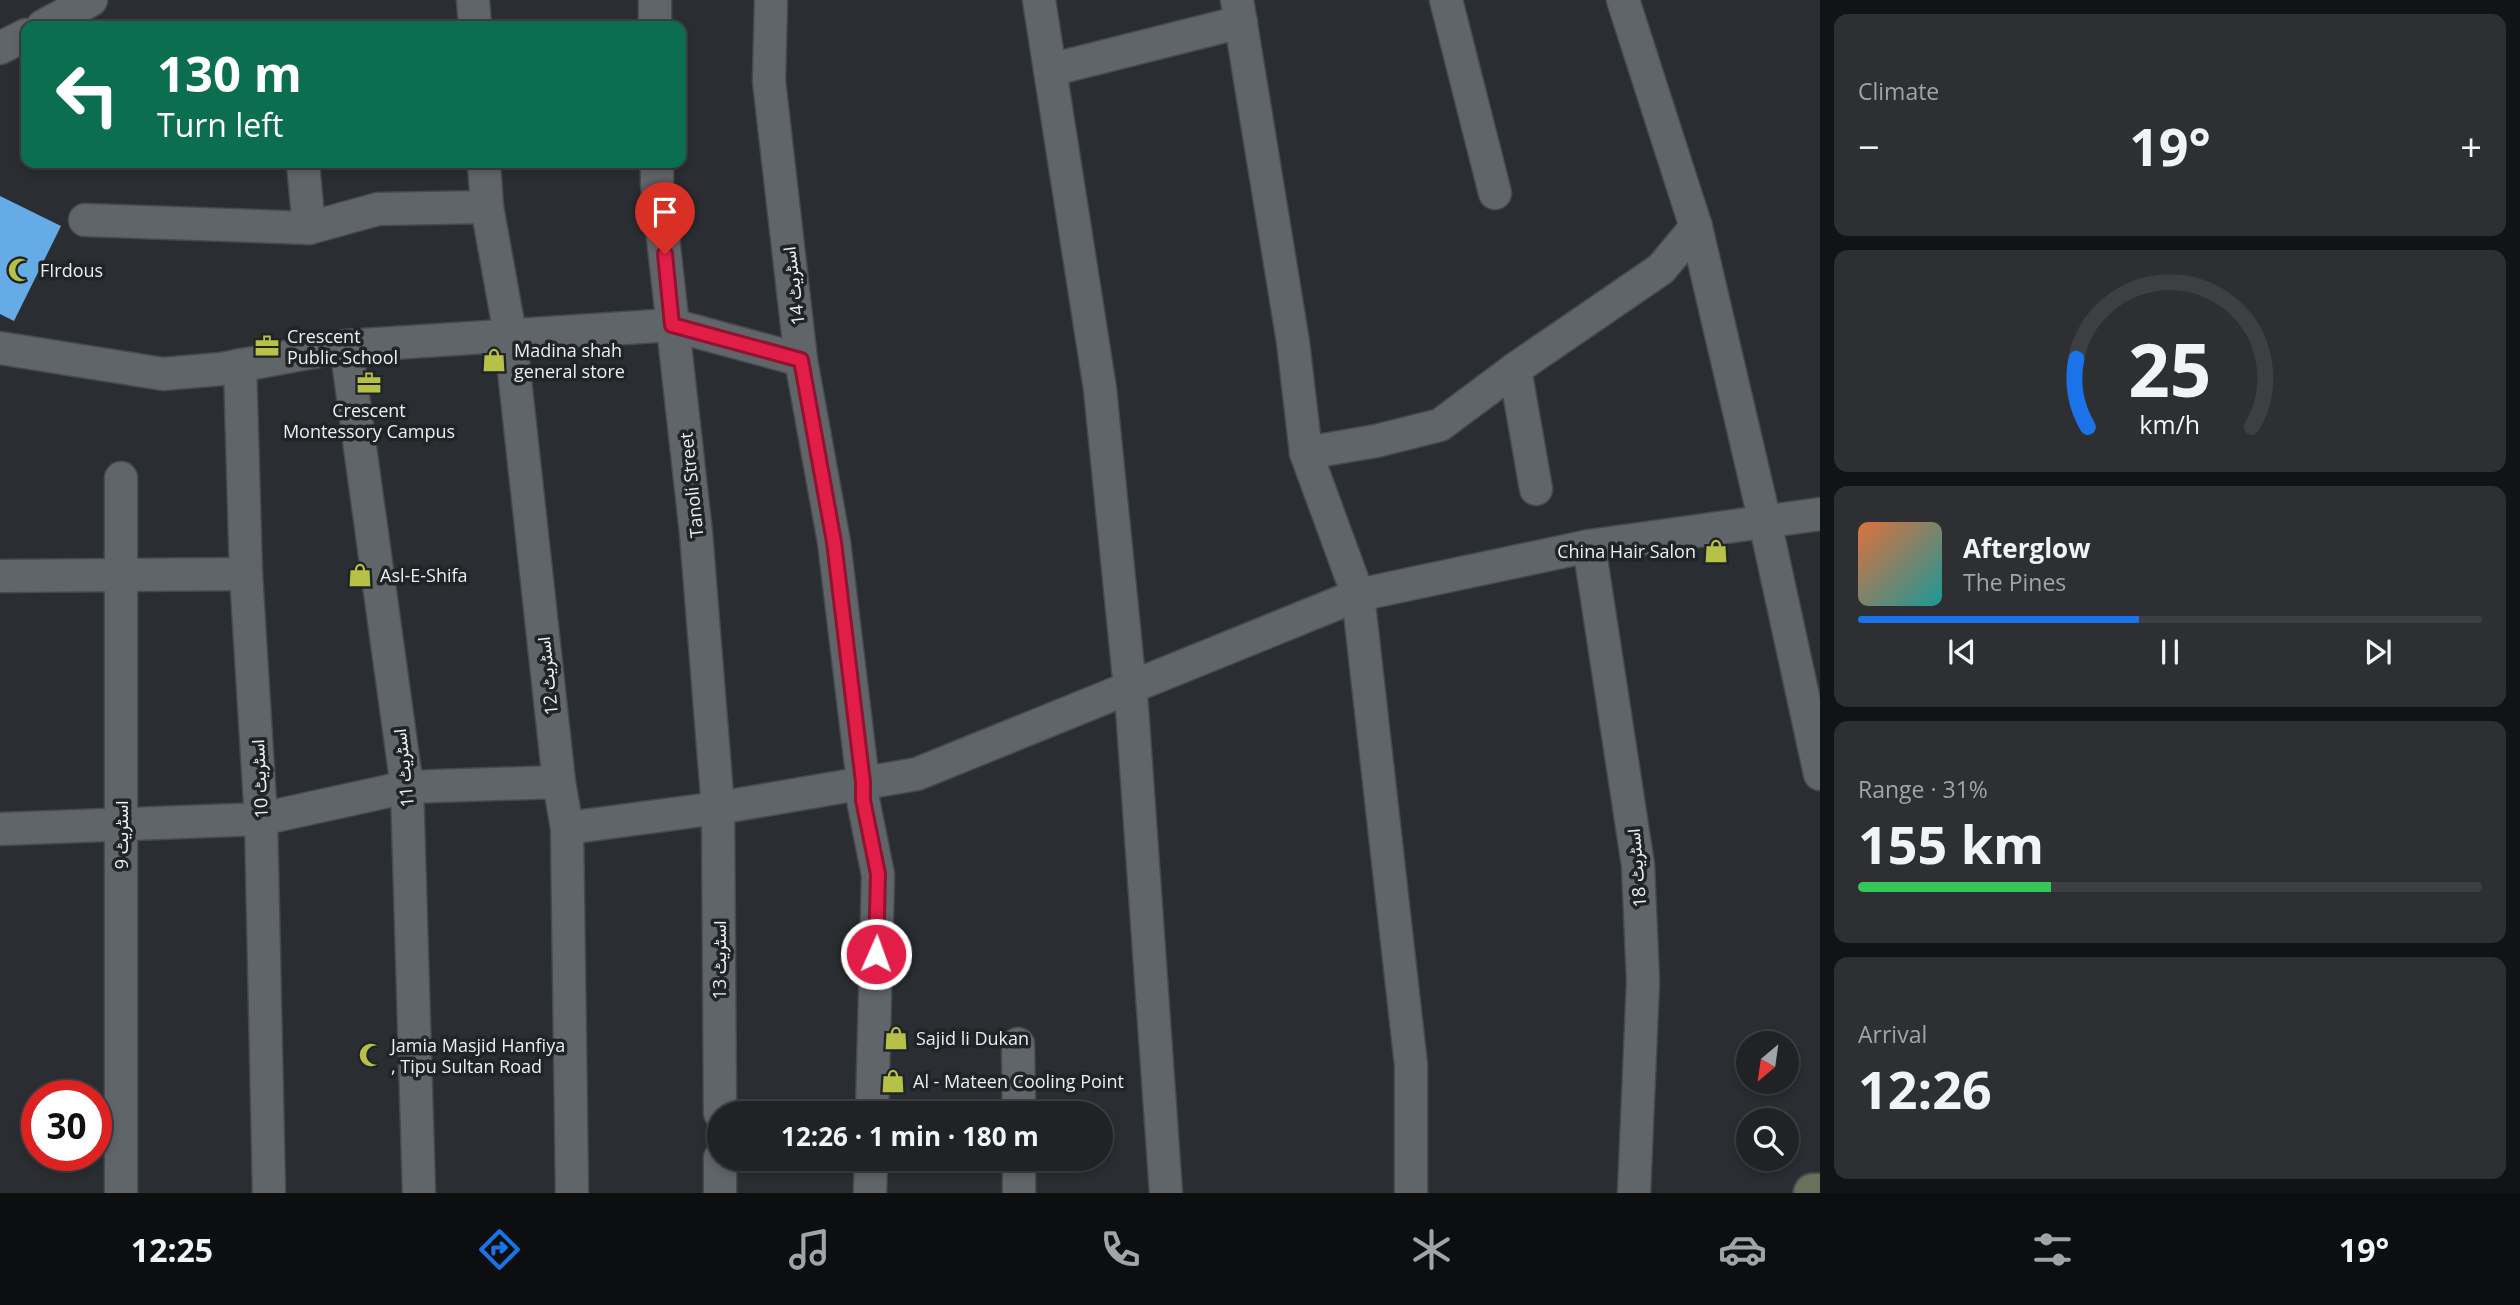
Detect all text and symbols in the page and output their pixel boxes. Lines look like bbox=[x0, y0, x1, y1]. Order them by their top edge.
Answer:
text: 130 m bbox=[157, 40, 302, 106]
icon: left bbox=[42, 49, 133, 140]
text: Climate bbox=[1858, 75, 1939, 107]
text: Turn left bbox=[157, 103, 283, 146]
text: 19° bbox=[2129, 110, 2211, 181]
text: − bbox=[1858, 120, 1880, 172]
text: + bbox=[2460, 120, 2482, 172]
pin bbox=[635, 182, 695, 254]
icon: arrive bbox=[646, 193, 684, 231]
street label: اسٹریٹ 14 bbox=[776, 245, 810, 327]
mosque icon: FIrdous bbox=[6, 256, 34, 284]
place label: FIrdous bbox=[40, 258, 103, 282]
text: 25 bbox=[2128, 319, 2212, 418]
place label: Crescent Public School bbox=[287, 324, 398, 369]
office icon: Crescent Public School bbox=[253, 332, 281, 360]
place label: Madina shah general store bbox=[514, 338, 625, 383]
shop icon: Madina shah general store bbox=[480, 346, 508, 374]
office icon: Crescent Montessory Campus bbox=[355, 369, 383, 397]
place label: Crescent Montessory Campus bbox=[283, 398, 455, 443]
text: km/h bbox=[2140, 406, 2200, 440]
street label: Tanoli Street bbox=[674, 431, 708, 539]
text: Afterglow bbox=[1963, 530, 2090, 566]
shop icon: China Hair Salon bbox=[1702, 537, 1730, 565]
place label: China Hair Salon bbox=[1557, 539, 1696, 563]
shop icon: Asl-E-Shifa bbox=[346, 561, 374, 589]
place label: Asl-E-Shifa bbox=[380, 563, 468, 587]
text: The Pines bbox=[1963, 566, 2066, 598]
icon: previous bbox=[1943, 633, 1981, 671]
icon: pause bbox=[2151, 633, 2189, 671]
icon: next bbox=[2359, 633, 2397, 671]
street label: اسٹریٹ 12 bbox=[531, 635, 563, 717]
street label: اسٹریٹ 11 bbox=[387, 727, 419, 809]
street label: اسٹریٹ 10 bbox=[245, 739, 273, 819]
text: Range · 31% bbox=[1858, 773, 1988, 805]
street label: اسٹریٹ 9 bbox=[109, 801, 133, 869]
text: 155 km bbox=[1858, 808, 2044, 879]
street label: اسٹریٹ 18 bbox=[1621, 828, 1651, 908]
position arrow bbox=[839, 917, 913, 991]
street label: اسٹریٹ 13 bbox=[707, 921, 731, 1000]
text: Arrival bbox=[1858, 1018, 1927, 1050]
shop icon: Sajid li Dukan bbox=[882, 1024, 910, 1052]
place label: Sajid li Dukan bbox=[916, 1026, 1029, 1050]
north arrow bbox=[1736, 1031, 1799, 1094]
map controls bbox=[1736, 1031, 1799, 1171]
place label: Jamia Masjid Hanfiya , Tipu Sultan Road bbox=[389, 1033, 565, 1078]
mosque icon: Jamia Masjid Hanfiya , Tipu Sultan Road bbox=[357, 1041, 385, 1069]
text: 12:26 bbox=[1858, 1053, 1992, 1124]
shop icon: Al - Mateen Cooling Point bbox=[879, 1067, 907, 1095]
place label: Al - Mateen Cooling Point bbox=[913, 1069, 1124, 1093]
speed limit sign: 30 bbox=[21, 1080, 112, 1171]
button: search bbox=[1736, 1108, 1799, 1171]
text: 12:26 · 1 min · 180 m bbox=[781, 1118, 1039, 1154]
icon: directions bbox=[475, 1225, 524, 1274]
icon: music bbox=[785, 1225, 834, 1274]
icon: phone bbox=[1096, 1225, 1145, 1274]
icon: climate bbox=[1407, 1225, 1456, 1274]
icon: car bbox=[1718, 1225, 1767, 1274]
icon: filters bbox=[2028, 1225, 2077, 1274]
text: 12:25 bbox=[131, 1228, 213, 1271]
text: 19° bbox=[2339, 1228, 2389, 1271]

